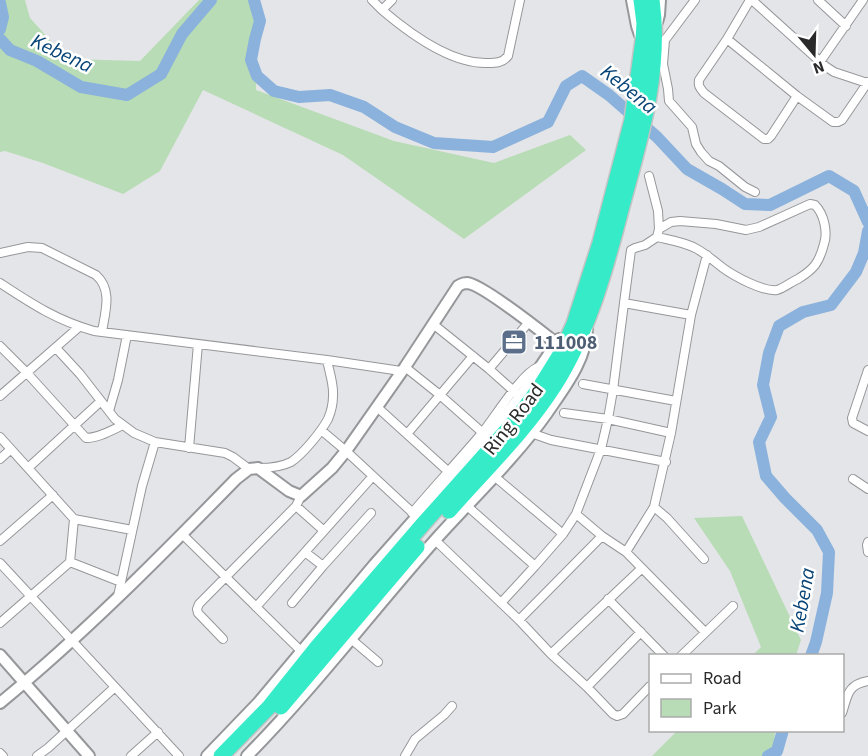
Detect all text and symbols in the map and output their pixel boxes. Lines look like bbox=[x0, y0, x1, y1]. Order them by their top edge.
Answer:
north arrow bbox=[784, 24, 844, 84]
water label: Kebena bbox=[26, 26, 98, 80]
text: N bbox=[810, 55, 827, 79]
water label: Kebena bbox=[594, 57, 664, 121]
office icon: 111008 bbox=[499, 327, 529, 357]
place label: 111008 bbox=[534, 329, 597, 357]
street label: Ring Road bbox=[477, 378, 551, 461]
water label: Kebena bbox=[782, 565, 822, 635]
legend bbox=[649, 654, 844, 732]
text: Road bbox=[703, 666, 742, 691]
text: Park bbox=[703, 696, 737, 721]

